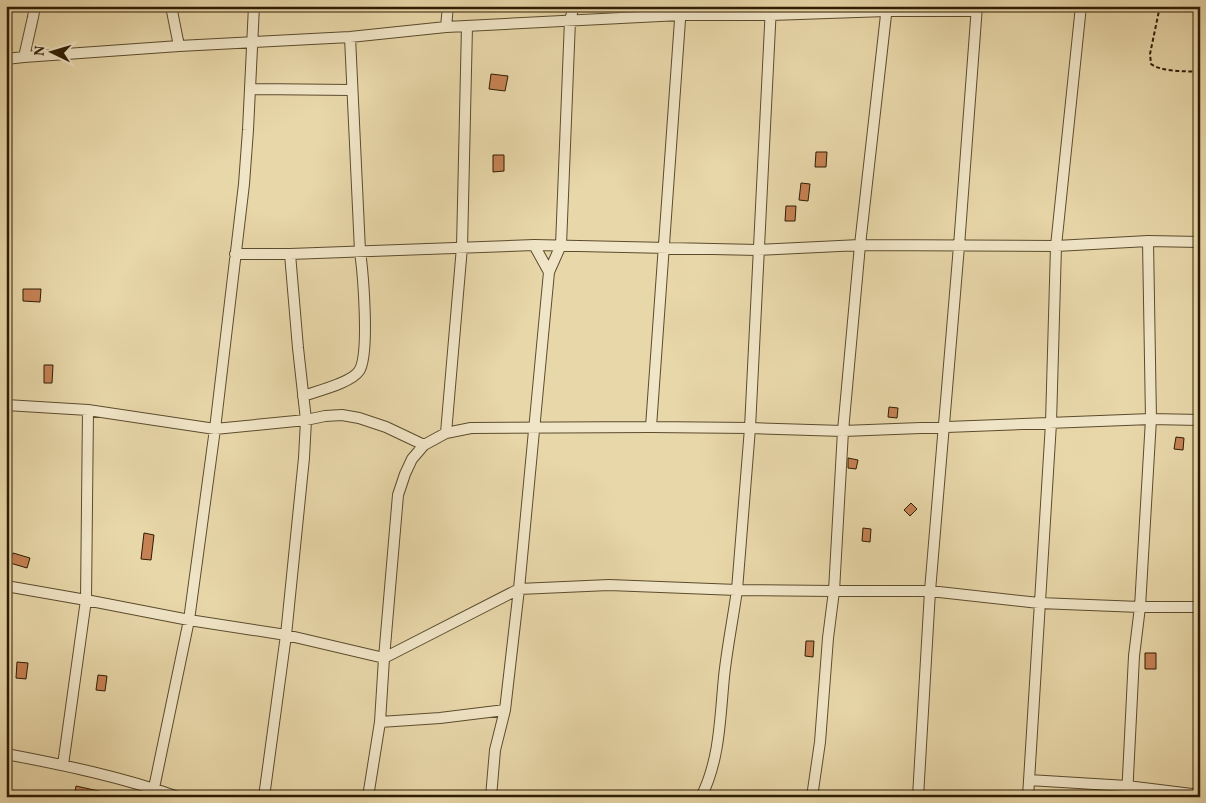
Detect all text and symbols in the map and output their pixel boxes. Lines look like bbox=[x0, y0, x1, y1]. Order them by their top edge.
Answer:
north arrow bbox=[28, 28, 78, 78]
text: N bbox=[31, 45, 50, 57]

